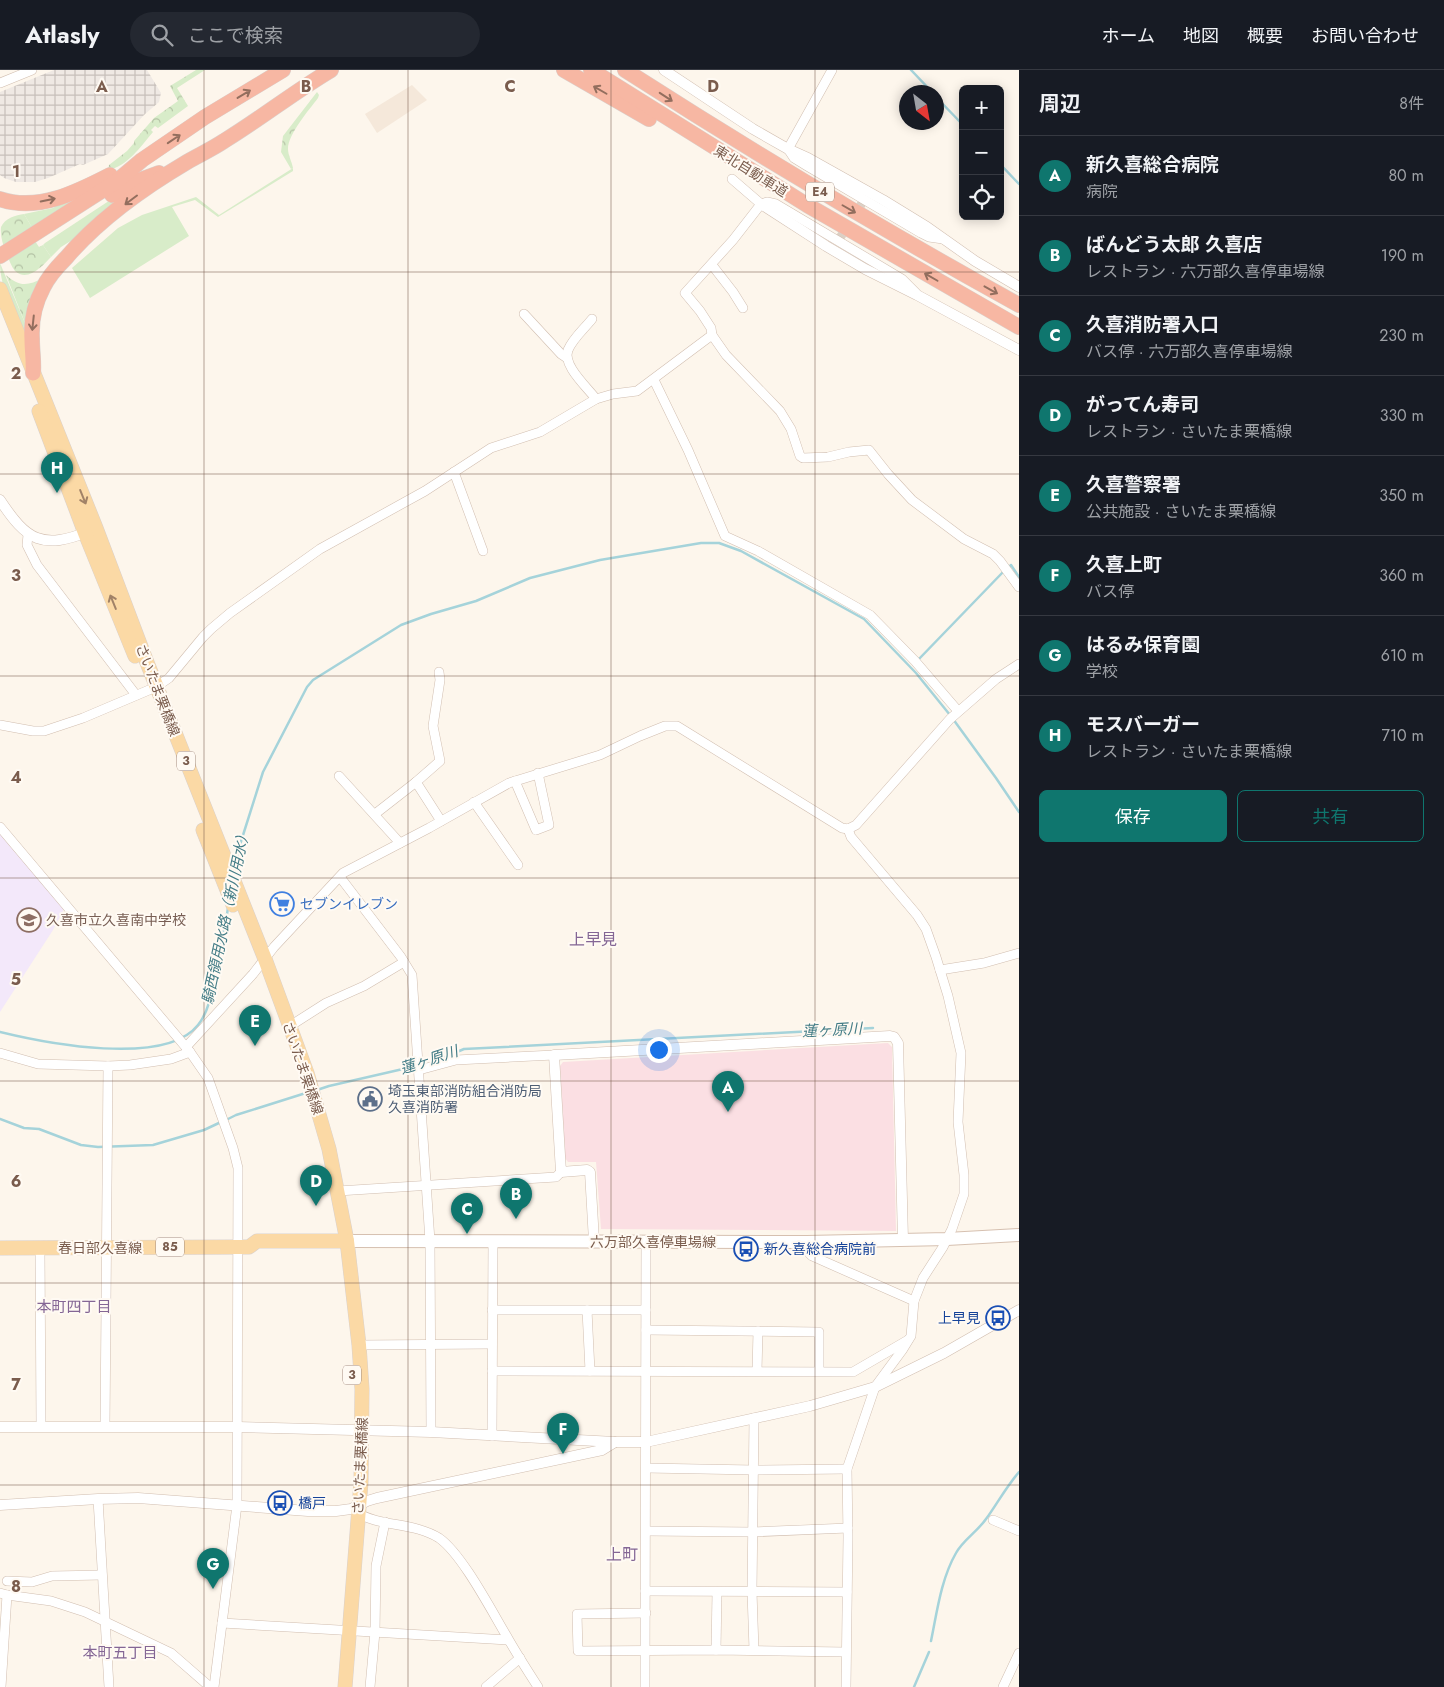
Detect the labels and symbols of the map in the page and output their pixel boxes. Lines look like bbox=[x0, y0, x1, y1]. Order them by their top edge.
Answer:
text: A bbox=[95, 75, 108, 98]
text: B bbox=[301, 75, 311, 98]
text: C bbox=[504, 75, 516, 98]
text: D bbox=[707, 75, 719, 98]
one-way arrow bbox=[593, 85, 608, 95]
north arrow bbox=[899, 85, 944, 130]
one-way arrow bbox=[237, 88, 251, 98]
one-way arrow bbox=[659, 92, 673, 102]
one-way arrow bbox=[167, 134, 181, 144]
street label: 東北自動車道 bbox=[710, 140, 792, 202]
text: 1 bbox=[12, 160, 20, 183]
road number: E4 bbox=[806, 182, 834, 202]
one-way arrow bbox=[125, 194, 138, 205]
one-way arrow bbox=[39, 195, 55, 204]
one-way arrow bbox=[842, 205, 856, 215]
one-way arrow bbox=[924, 272, 938, 282]
one-way arrow bbox=[983, 285, 997, 295]
one-way arrow bbox=[28, 315, 38, 331]
text: 2 bbox=[11, 362, 21, 385]
pin: H bbox=[41, 452, 73, 493]
one-way arrow bbox=[80, 489, 89, 504]
text: 3 bbox=[11, 564, 21, 587]
one-way arrow bbox=[107, 595, 117, 610]
street label: さいたま栗橋線 bbox=[131, 641, 185, 739]
road number: 3 bbox=[177, 751, 195, 770]
text: 4 bbox=[10, 766, 22, 789]
water label: 騎西領用水路（新川用水） bbox=[197, 826, 255, 1006]
supermarket icon: セブンイレブン bbox=[269, 891, 295, 917]
place label: セブンイレブン bbox=[300, 894, 398, 914]
school or university icon: 久喜市立久喜南中学校 bbox=[16, 907, 42, 933]
place label: 久喜市立久喜南中学校 bbox=[46, 910, 186, 930]
district label: 上早見 bbox=[569, 928, 617, 951]
text: 5 bbox=[11, 968, 21, 991]
pin: E bbox=[239, 1005, 271, 1046]
water label: 蓮ヶ原川 bbox=[801, 1017, 865, 1043]
street label: さいたま栗橋線 bbox=[278, 1019, 328, 1117]
your location bbox=[646, 1037, 672, 1063]
water label: 蓮ヶ原川 bbox=[397, 1040, 463, 1080]
pin: A bbox=[712, 1071, 744, 1112]
place label: 埼玉東部消防組合消防局 久喜消防署 bbox=[388, 1081, 542, 1117]
public building icon: 埼玉東部消防組合消防局 久喜消防署 bbox=[357, 1086, 383, 1112]
pin: D bbox=[300, 1165, 332, 1206]
text: 6 bbox=[11, 1170, 21, 1193]
pin: B bbox=[500, 1178, 532, 1219]
pin: C bbox=[451, 1193, 483, 1234]
street label: 六万部久喜停車場線 bbox=[590, 1232, 716, 1252]
bus stop icon: 新久喜総合病院前 bbox=[733, 1236, 759, 1262]
street label: 春日部久喜線 bbox=[58, 1238, 142, 1258]
road number: 85 bbox=[156, 1238, 184, 1256]
place label: 新久喜総合病院前 bbox=[764, 1239, 876, 1259]
district label: 本町四丁目 bbox=[36, 1296, 112, 1318]
bus stop icon: 上早見 bbox=[985, 1305, 1011, 1331]
place label: 上早見 bbox=[938, 1308, 980, 1328]
road number: 3 bbox=[343, 1366, 361, 1384]
text: 7 bbox=[11, 1373, 21, 1396]
pin: F bbox=[547, 1413, 579, 1454]
street label: さいたま栗橋線 bbox=[347, 1417, 373, 1515]
bus stop icon: 橋戸 bbox=[267, 1490, 293, 1516]
place label: 橋戸 bbox=[298, 1493, 326, 1513]
district label: 上町 bbox=[606, 1543, 638, 1566]
pin: G bbox=[197, 1548, 229, 1589]
text: 8 bbox=[11, 1575, 21, 1598]
district label: 本町五丁目 bbox=[82, 1642, 158, 1664]

